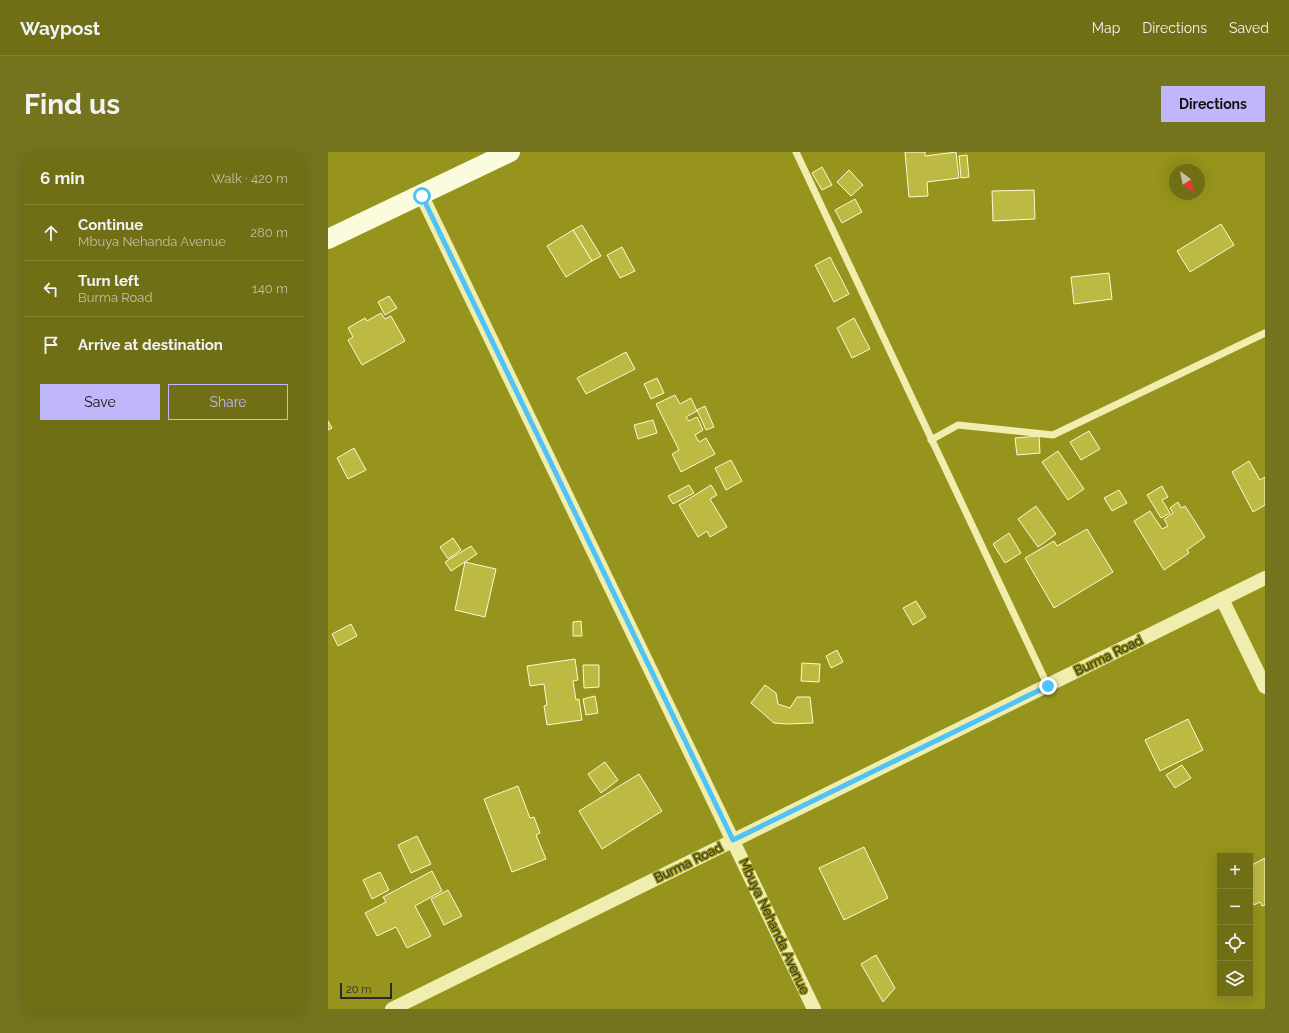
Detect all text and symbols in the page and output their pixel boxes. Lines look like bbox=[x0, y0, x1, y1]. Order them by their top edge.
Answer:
text: Waypost bbox=[20, 17, 100, 39]
text: Map bbox=[1092, 20, 1120, 36]
text: Directions bbox=[1142, 20, 1207, 36]
text: Saved bbox=[1229, 20, 1269, 36]
button: Directions bbox=[1161, 86, 1265, 122]
text: Find us bbox=[24, 88, 120, 121]
north arrow bbox=[1169, 164, 1205, 200]
text: 6 min bbox=[40, 168, 85, 188]
text: Walk · 420 m bbox=[211, 171, 288, 186]
route start bbox=[413, 187, 431, 205]
text: Continue bbox=[78, 216, 143, 234]
icon: ahead bbox=[40, 222, 62, 244]
text: 280 m bbox=[250, 225, 288, 240]
text: Mbuya Nehanda Avenue bbox=[78, 234, 226, 249]
text: Turn left bbox=[78, 272, 139, 290]
icon: left bbox=[40, 278, 62, 300]
text: 140 m bbox=[252, 281, 288, 296]
text: Burma Road bbox=[78, 290, 152, 305]
icon: arrive bbox=[40, 334, 62, 356]
text: Arrive at destination bbox=[78, 336, 223, 354]
button: Save bbox=[40, 384, 160, 420]
button: Share bbox=[168, 384, 288, 420]
street label: Burma Road bbox=[1071, 632, 1145, 679]
route end bbox=[1039, 677, 1057, 695]
street label: Burma Road bbox=[651, 839, 725, 886]
map controls bbox=[1217, 853, 1253, 997]
button: + bbox=[1217, 853, 1253, 889]
street label: Mbuya Nehanda Avenue bbox=[736, 856, 813, 997]
button: − bbox=[1217, 889, 1253, 925]
button: locate bbox=[1217, 925, 1253, 961]
button: layers bbox=[1217, 961, 1253, 997]
scale bar bbox=[340, 981, 392, 1000]
text: 20 m bbox=[346, 983, 371, 996]

